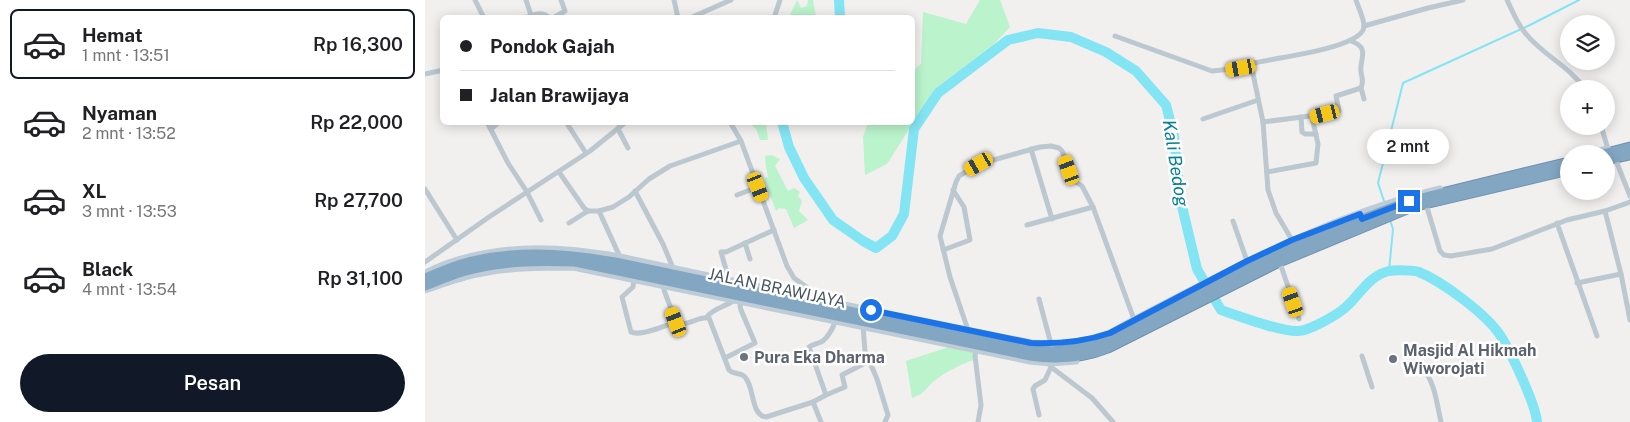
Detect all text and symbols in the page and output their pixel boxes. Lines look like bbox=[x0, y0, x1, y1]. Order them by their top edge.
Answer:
map controls bbox=[1560, 15, 1615, 200]
button: layers bbox=[1560, 15, 1615, 70]
icon: car bbox=[22, 22, 67, 67]
text: Hemat bbox=[82, 24, 143, 46]
text: Rp 16,300 bbox=[313, 33, 403, 55]
text: Pondok Gajah bbox=[490, 35, 615, 57]
text: 1 mnt · 13:51 bbox=[82, 46, 170, 65]
car bbox=[1224, 58, 1257, 78]
button: + bbox=[1560, 80, 1615, 135]
text: Jalan Brawijaya bbox=[490, 84, 629, 106]
icon: car bbox=[22, 100, 67, 145]
text: Nyaman bbox=[82, 102, 157, 124]
car bbox=[1308, 103, 1341, 125]
text: Rp 22,000 bbox=[310, 111, 403, 133]
water label: Kali Bedog bbox=[1159, 118, 1193, 208]
text: 2 mnt · 13:52 bbox=[82, 124, 176, 143]
callout: 2 mnt bbox=[1368, 128, 1450, 164]
text: 2 mnt bbox=[1386, 137, 1430, 156]
button: − bbox=[1560, 145, 1615, 200]
car bbox=[962, 150, 995, 178]
car bbox=[1056, 153, 1081, 187]
car bbox=[745, 170, 770, 204]
icon: car bbox=[22, 178, 67, 223]
text: XL bbox=[82, 180, 107, 202]
text: Rp 27,700 bbox=[314, 189, 403, 211]
route end bbox=[1398, 190, 1420, 212]
text: 3 mnt · 13:53 bbox=[82, 202, 177, 221]
icon: car bbox=[22, 256, 67, 301]
text: Black bbox=[82, 258, 133, 280]
street label: JALAN BRAWIJAYA bbox=[706, 264, 848, 312]
text: Rp 31,100 bbox=[317, 267, 403, 289]
text: 4 mnt · 13:54 bbox=[82, 280, 177, 299]
car bbox=[1281, 285, 1304, 319]
route start bbox=[860, 299, 882, 321]
car bbox=[663, 305, 688, 339]
place label: Masjid Al Hikmah Wiworojati bbox=[1403, 341, 1537, 378]
place label: Pura Eka Dharma bbox=[754, 348, 885, 367]
marker: Pura Eka Dharma bbox=[738, 351, 750, 363]
marker: Masjid Al Hikmah Wiworojati bbox=[1387, 353, 1399, 365]
button: Pesan bbox=[20, 354, 405, 412]

